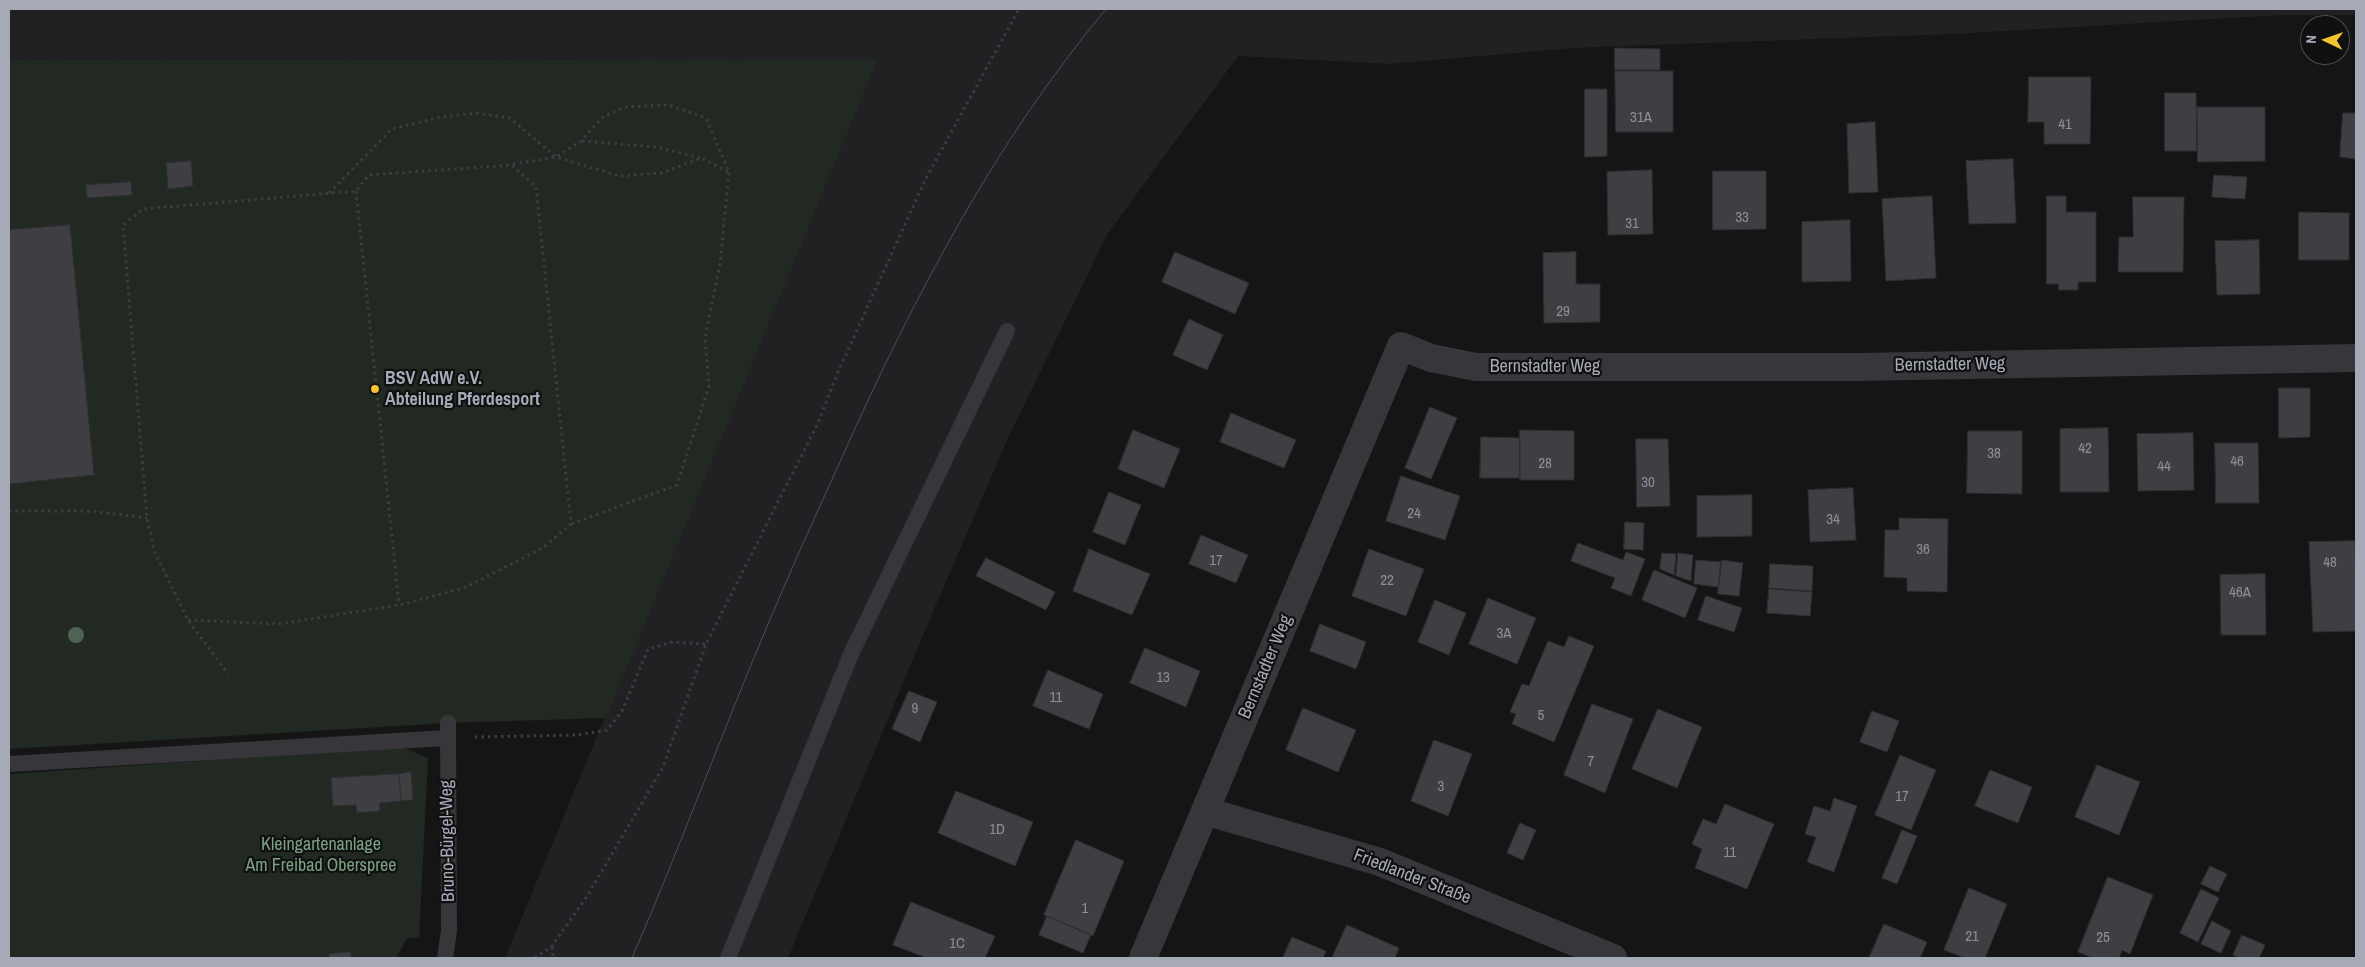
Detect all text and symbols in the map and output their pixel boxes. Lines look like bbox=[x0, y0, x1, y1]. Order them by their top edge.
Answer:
north arrow bbox=[2300, 15, 2350, 65]
text: N bbox=[2302, 35, 2320, 44]
house number: 31A bbox=[1630, 109, 1652, 127]
house number: 41 bbox=[2058, 116, 2072, 134]
house number: 33 bbox=[1735, 209, 1749, 227]
house number: 31 bbox=[1625, 215, 1639, 233]
house number: 29 bbox=[1556, 303, 1570, 321]
street label: Bernstadter Weg bbox=[1895, 353, 2005, 377]
street label: Bernstadter Weg bbox=[1490, 356, 1600, 378]
place label: BSV AdW e.V. Abteilung Pferdesport bbox=[385, 368, 540, 410]
marker: BSV AdW e.V. Abteilung Pferdesport bbox=[369, 383, 381, 395]
house number: 42 bbox=[2078, 440, 2092, 458]
house number: 38 bbox=[1987, 445, 2001, 463]
house number: 46 bbox=[2230, 453, 2244, 471]
house number: 28 bbox=[1538, 455, 1552, 473]
house number: 44 bbox=[2157, 458, 2171, 476]
house number: 30 bbox=[1641, 474, 1655, 492]
house number: 24 bbox=[1407, 505, 1421, 523]
house number: 34 bbox=[1826, 511, 1840, 529]
house number: 36 bbox=[1916, 541, 1930, 559]
house number: 17 bbox=[1209, 552, 1223, 570]
house number: 48 bbox=[2323, 554, 2337, 572]
house number: 22 bbox=[1380, 572, 1394, 590]
house number: 46A bbox=[2229, 584, 2251, 602]
street label: Bernstadter Weg bbox=[1234, 612, 1298, 722]
house number: 3A bbox=[1496, 625, 1512, 643]
house number: 13 bbox=[1156, 669, 1170, 687]
house number: 11 bbox=[1050, 689, 1062, 707]
house number: 9 bbox=[912, 700, 918, 718]
house number: 5 bbox=[1538, 707, 1544, 725]
house number: 7 bbox=[1588, 753, 1594, 771]
house number: 3 bbox=[1438, 778, 1444, 796]
street label: Bruno-Bürgel-Weg bbox=[436, 780, 460, 902]
house number: 17 bbox=[1895, 788, 1909, 806]
house number: 1D bbox=[989, 821, 1005, 839]
park label: Kleingartenanlage Am Freibad Oberspree bbox=[246, 834, 396, 876]
house number: 11 bbox=[1724, 844, 1736, 862]
street label: Friedlander Straße bbox=[1350, 845, 1474, 909]
house number: 1 bbox=[1082, 900, 1088, 918]
house number: 21 bbox=[1965, 928, 1979, 946]
house number: 25 bbox=[2096, 929, 2110, 947]
house number: 1C bbox=[949, 935, 965, 953]

